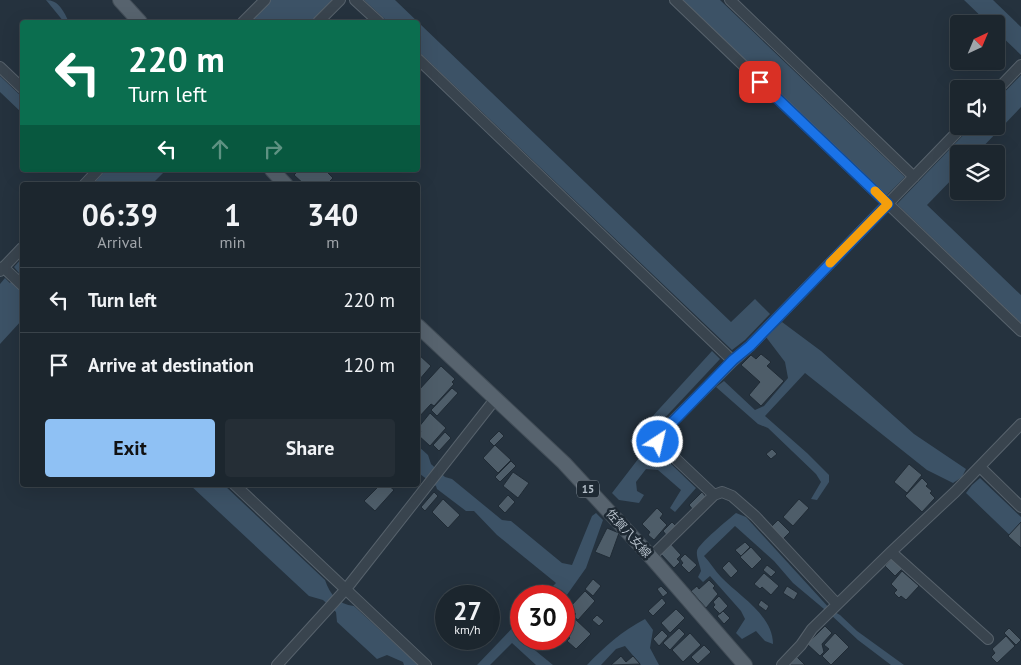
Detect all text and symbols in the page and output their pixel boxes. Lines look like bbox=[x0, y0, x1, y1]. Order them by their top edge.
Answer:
north arrow bbox=[950, 15, 1005, 70]
map controls bbox=[950, 15, 1005, 200]
text: 220 m bbox=[128, 36, 225, 82]
icon: left bbox=[45, 40, 110, 105]
pin bbox=[739, 61, 781, 103]
icon: arrive bbox=[746, 68, 774, 96]
text: Turn left bbox=[128, 80, 207, 108]
button: sound bbox=[950, 80, 1005, 135]
icon: left bbox=[153, 135, 181, 163]
icon: ahead bbox=[206, 135, 234, 163]
icon: right bbox=[259, 135, 287, 163]
button: layers bbox=[950, 145, 1005, 200]
text: 06:39 bbox=[82, 195, 158, 234]
text: 1 bbox=[224, 195, 241, 234]
text: 340 bbox=[307, 195, 358, 234]
text: Arrival bbox=[97, 232, 142, 252]
text: min bbox=[220, 232, 246, 252]
text: m bbox=[326, 232, 339, 252]
icon: left bbox=[45, 286, 73, 314]
text: Turn left bbox=[88, 288, 157, 312]
text: 220 m bbox=[343, 288, 395, 312]
icon: arrive bbox=[45, 351, 73, 379]
text: Arrive at destination bbox=[88, 353, 254, 377]
text: 120 m bbox=[343, 353, 395, 377]
position arrow bbox=[631, 415, 683, 467]
button: Exit bbox=[45, 419, 215, 477]
button: Share bbox=[225, 419, 395, 477]
road number: 15 bbox=[577, 480, 599, 498]
street label: 佐賀八女線 bbox=[603, 506, 655, 560]
speed limit sign: 30 bbox=[510, 585, 575, 650]
text: 27 bbox=[453, 595, 482, 627]
text: km/h bbox=[454, 622, 481, 637]

